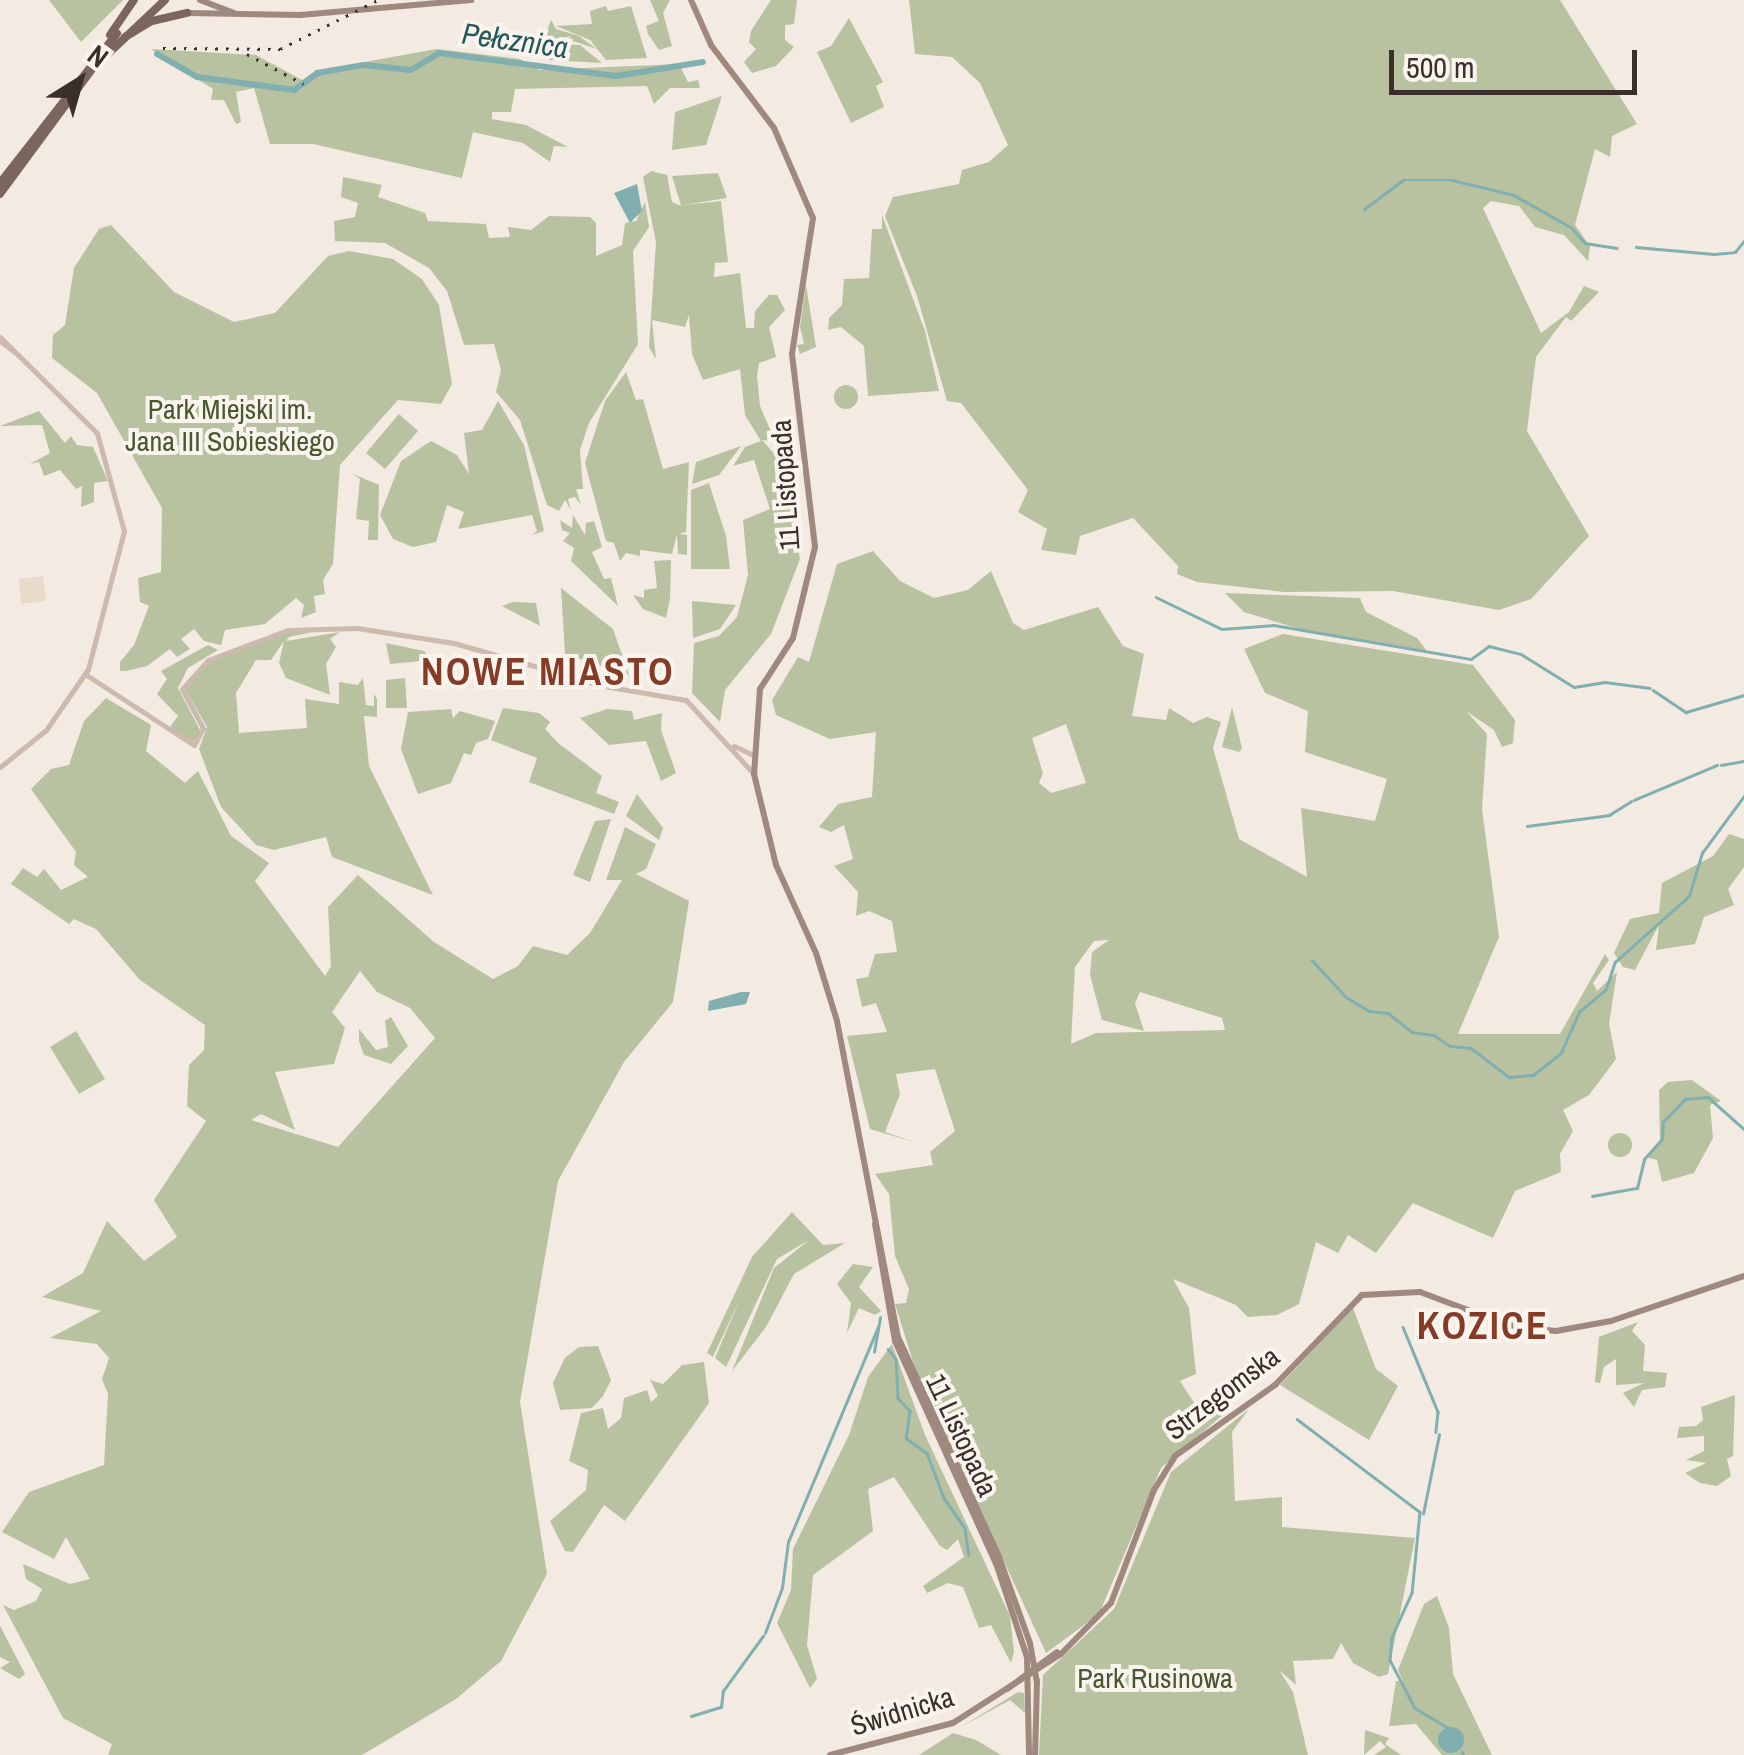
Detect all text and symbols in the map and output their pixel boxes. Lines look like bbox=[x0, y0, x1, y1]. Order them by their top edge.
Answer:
water label: Pełcznica bbox=[460, 15, 570, 65]
north arrow bbox=[30, 30, 130, 130]
scale bar bbox=[1394, 30, 1642, 92]
text: N bbox=[80, 36, 116, 76]
text: 500 m bbox=[1406, 47, 1474, 87]
park label: Park Miejski im. Jana III Sobieskiego bbox=[125, 392, 335, 458]
street label: 11 Listopada bbox=[764, 418, 806, 552]
district label: NOWE MIASTO bbox=[421, 649, 675, 695]
district label: KOZICE bbox=[1417, 1303, 1549, 1349]
street label: Strzegomska bbox=[1158, 1339, 1286, 1447]
street label: 11 Listopada bbox=[919, 1368, 1005, 1502]
park label: Park Rusinowa bbox=[1077, 1661, 1233, 1695]
street label: Świdnicka bbox=[846, 1679, 958, 1743]

